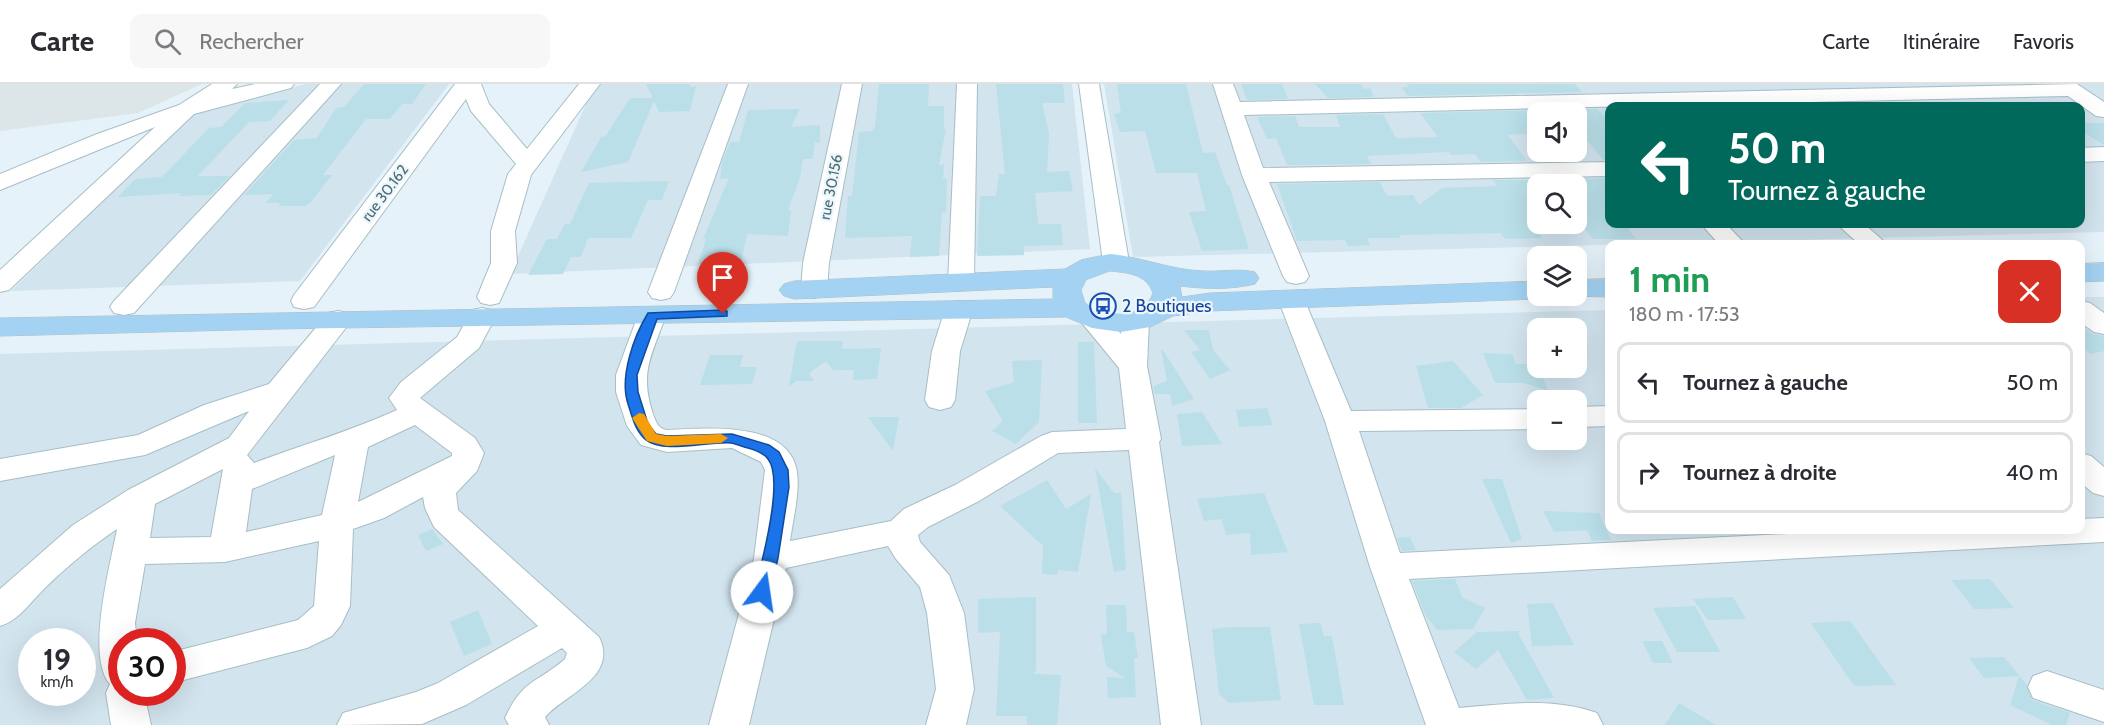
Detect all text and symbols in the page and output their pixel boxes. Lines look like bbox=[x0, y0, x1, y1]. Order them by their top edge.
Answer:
search box bbox=[130, 14, 550, 68]
text: Carte bbox=[30, 24, 94, 58]
icon: search bbox=[151, 25, 184, 58]
text: Rechercher bbox=[199, 28, 303, 55]
text: Carte bbox=[1822, 29, 1870, 54]
text: Itinéraire bbox=[1903, 29, 1980, 54]
text: Favoris bbox=[2013, 29, 2074, 54]
map controls bbox=[1527, 102, 1587, 450]
button: sound bbox=[1527, 102, 1587, 162]
text: 50 m bbox=[1728, 122, 1826, 174]
icon: left bbox=[1629, 126, 1707, 204]
street label: rue 30.156 bbox=[816, 153, 846, 221]
street label: rue 30.162 bbox=[358, 161, 412, 225]
button: search bbox=[1527, 174, 1587, 234]
text: Tournez à gauche bbox=[1728, 174, 1926, 207]
button: layers bbox=[1527, 246, 1587, 306]
pin bbox=[697, 252, 748, 314]
text: 1 min bbox=[1629, 257, 1710, 301]
button: close bbox=[1998, 260, 2061, 323]
icon: arrive bbox=[706, 261, 739, 294]
bus stop icon: 2 Boutiques bbox=[1088, 291, 1118, 321]
place label: 2 Boutiques bbox=[1122, 295, 1212, 317]
text: 180 m · 17:53 bbox=[1629, 302, 1740, 326]
button: + bbox=[1527, 318, 1587, 378]
icon: left bbox=[1632, 366, 1665, 399]
text: Tournez à gauche bbox=[1683, 369, 1848, 396]
text: 50 m bbox=[2006, 369, 2058, 396]
button: − bbox=[1527, 390, 1587, 450]
icon: right bbox=[1632, 456, 1665, 489]
text: Tournez à droite bbox=[1683, 459, 1837, 486]
text: 40 m bbox=[2006, 459, 2058, 486]
position arrow bbox=[730, 560, 794, 624]
speed limit sign: 30 bbox=[108, 628, 186, 706]
text: 19 bbox=[43, 641, 71, 678]
text: km/h bbox=[41, 673, 73, 691]

